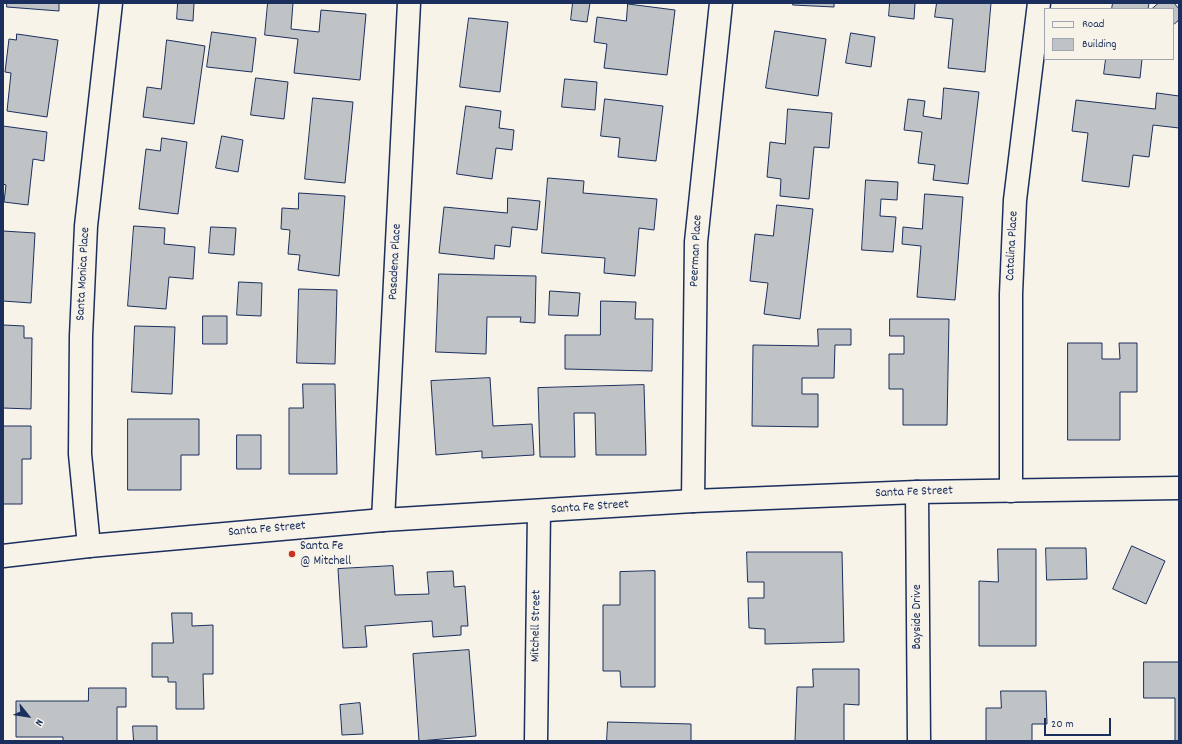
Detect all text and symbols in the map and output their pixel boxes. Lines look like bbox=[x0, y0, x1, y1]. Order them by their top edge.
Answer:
legend bbox=[1044, 8, 1174, 60]
text: Road bbox=[1082, 16, 1104, 33]
text: Building bbox=[1082, 36, 1117, 53]
street label: Catalina Place bbox=[1003, 211, 1023, 281]
street label: Peerman Place bbox=[687, 215, 707, 287]
street label: Pasadena Place bbox=[386, 223, 406, 301]
street label: Santa Monica Place bbox=[74, 227, 94, 321]
street label: Santa Fe Street bbox=[875, 484, 953, 502]
street label: Santa Fe Street bbox=[551, 498, 629, 518]
street label: Santa Fe Street bbox=[228, 519, 306, 541]
place label: Santa Fe @ Mitchell bbox=[300, 539, 351, 570]
marker: Santa Fe @ Mitchell bbox=[287, 549, 297, 559]
street label: Bayside Drive bbox=[910, 584, 926, 650]
street label: Mitchell Street bbox=[529, 590, 545, 662]
north arrow bbox=[8, 696, 48, 736]
scale bar bbox=[1046, 710, 1113, 736]
text: N bbox=[30, 716, 47, 728]
text: 20 m bbox=[1051, 716, 1074, 733]

